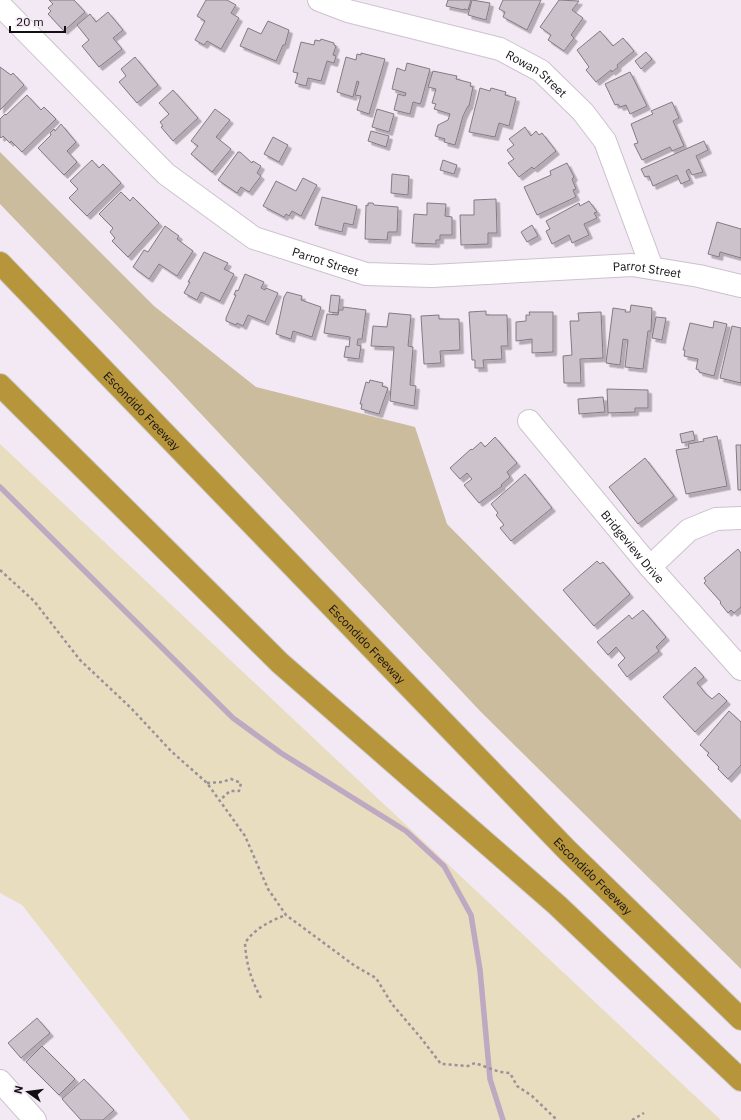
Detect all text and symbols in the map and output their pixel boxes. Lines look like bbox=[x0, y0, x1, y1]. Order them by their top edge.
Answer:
scale bar bbox=[10, 8, 65, 34]
text: 20 m bbox=[16, 14, 44, 29]
street label: Rowan Street bbox=[504, 46, 571, 100]
street label: Parrot Street bbox=[290, 243, 361, 279]
street label: Parrot Street bbox=[612, 257, 682, 280]
street label: Escondido Freeway bbox=[101, 368, 184, 453]
street label: Bridgeview Drive bbox=[598, 507, 668, 586]
street label: Escondido Freeway bbox=[326, 601, 409, 686]
street label: Escondido Freeway bbox=[551, 834, 636, 917]
north arrow bbox=[8, 1072, 48, 1112]
text: N bbox=[11, 1084, 26, 1095]

